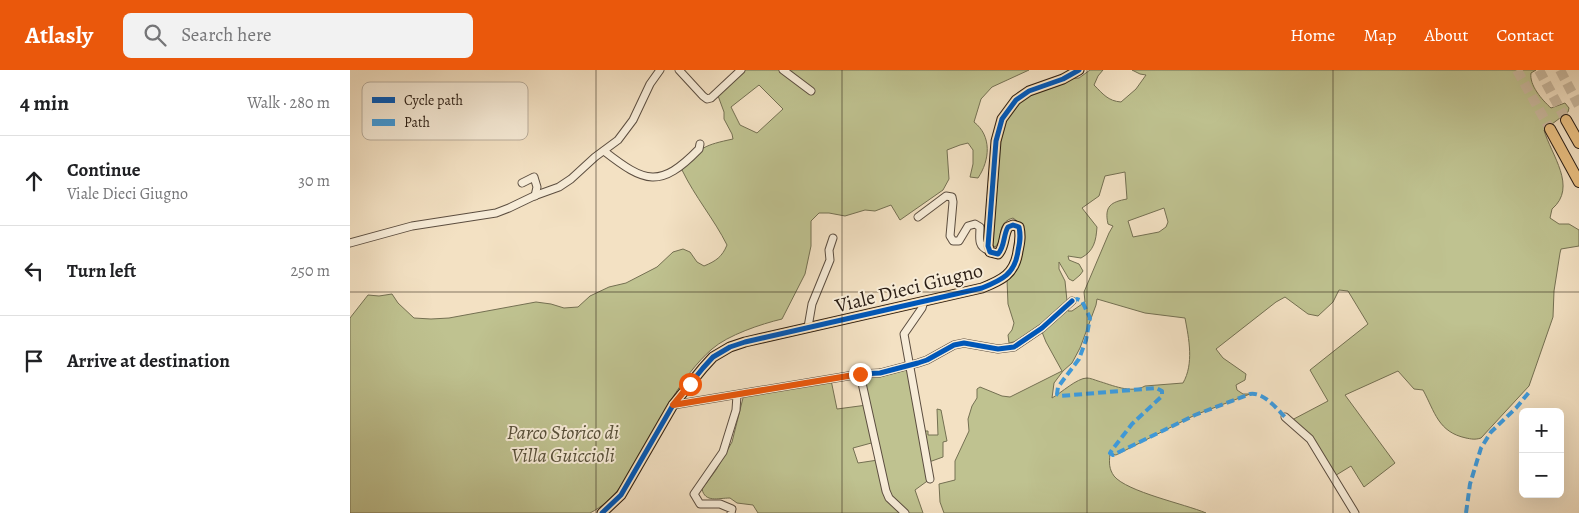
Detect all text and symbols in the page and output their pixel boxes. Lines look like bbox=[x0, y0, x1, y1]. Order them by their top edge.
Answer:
search box bbox=[123, 13, 473, 58]
text: Atlasly bbox=[25, 19, 93, 51]
icon: search bbox=[141, 21, 169, 49]
text: Search here bbox=[181, 22, 272, 48]
text: Home bbox=[1290, 23, 1335, 47]
text: Map bbox=[1363, 23, 1396, 47]
text: About bbox=[1424, 23, 1468, 47]
text: Contact bbox=[1496, 23, 1554, 47]
legend bbox=[362, 82, 528, 140]
text: 4 min bbox=[20, 89, 69, 117]
text: Cycle path bbox=[404, 91, 464, 110]
text: Walk · 280 m bbox=[247, 92, 330, 114]
text: Path bbox=[404, 113, 431, 132]
text: Continue bbox=[67, 157, 141, 183]
icon: ahead bbox=[20, 167, 48, 195]
text: 30 m bbox=[298, 170, 330, 192]
text: Viale Dieci Giugno bbox=[67, 183, 188, 205]
icon: left bbox=[20, 257, 48, 285]
street label: Viale Dieci Giugno bbox=[831, 257, 986, 320]
text: Turn left bbox=[67, 258, 136, 284]
text: 250 m bbox=[291, 260, 330, 282]
icon: arrive bbox=[20, 347, 48, 375]
text: Arrive at destination bbox=[67, 348, 230, 374]
route end bbox=[849, 363, 872, 386]
route start bbox=[679, 373, 702, 396]
map controls bbox=[1519, 408, 1564, 498]
button: + bbox=[1519, 408, 1564, 453]
park label: Parco Storico di Villa Guiccioli bbox=[507, 419, 619, 469]
button: − bbox=[1519, 453, 1564, 498]

